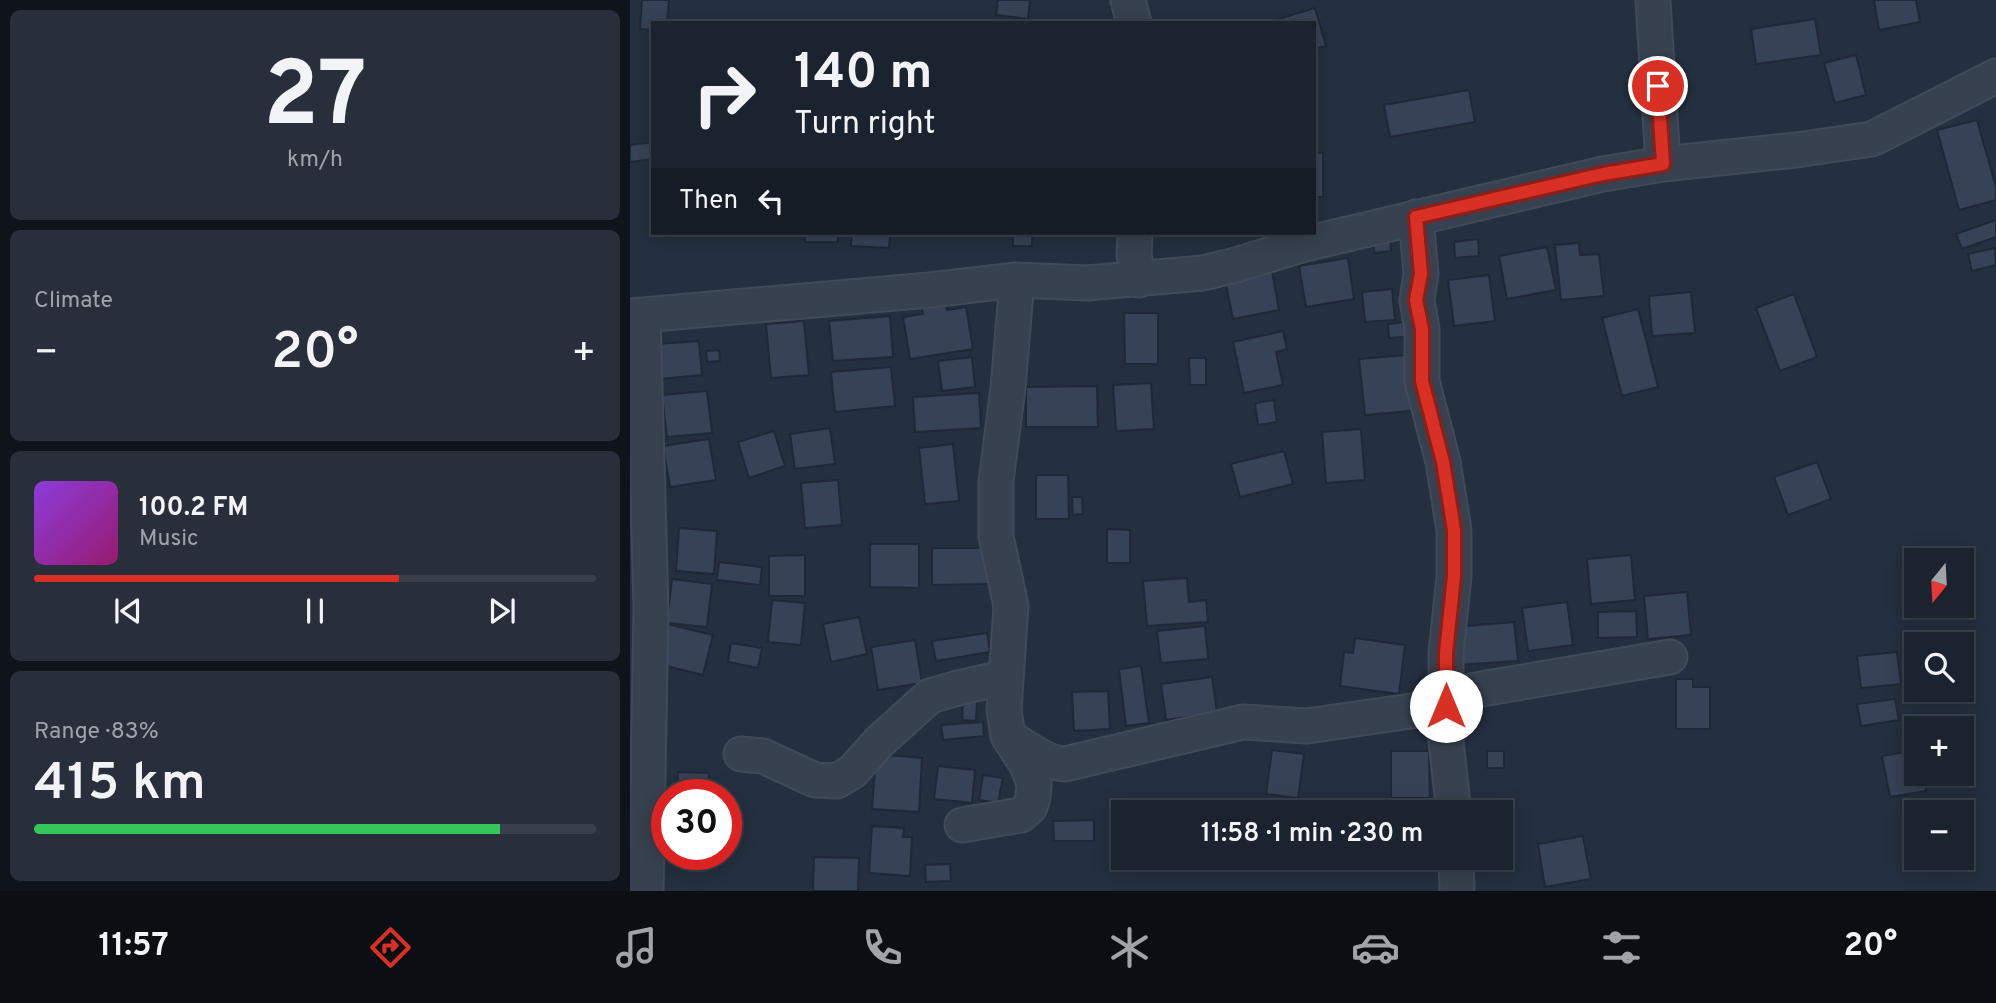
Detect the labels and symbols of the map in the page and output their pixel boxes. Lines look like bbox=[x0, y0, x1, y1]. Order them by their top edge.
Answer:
pin bbox=[1628, 56, 1688, 116]
north arrow bbox=[1904, 548, 1974, 618]
position arrow bbox=[1409, 669, 1483, 743]
speed limit sign: 30 bbox=[651, 779, 742, 870]

